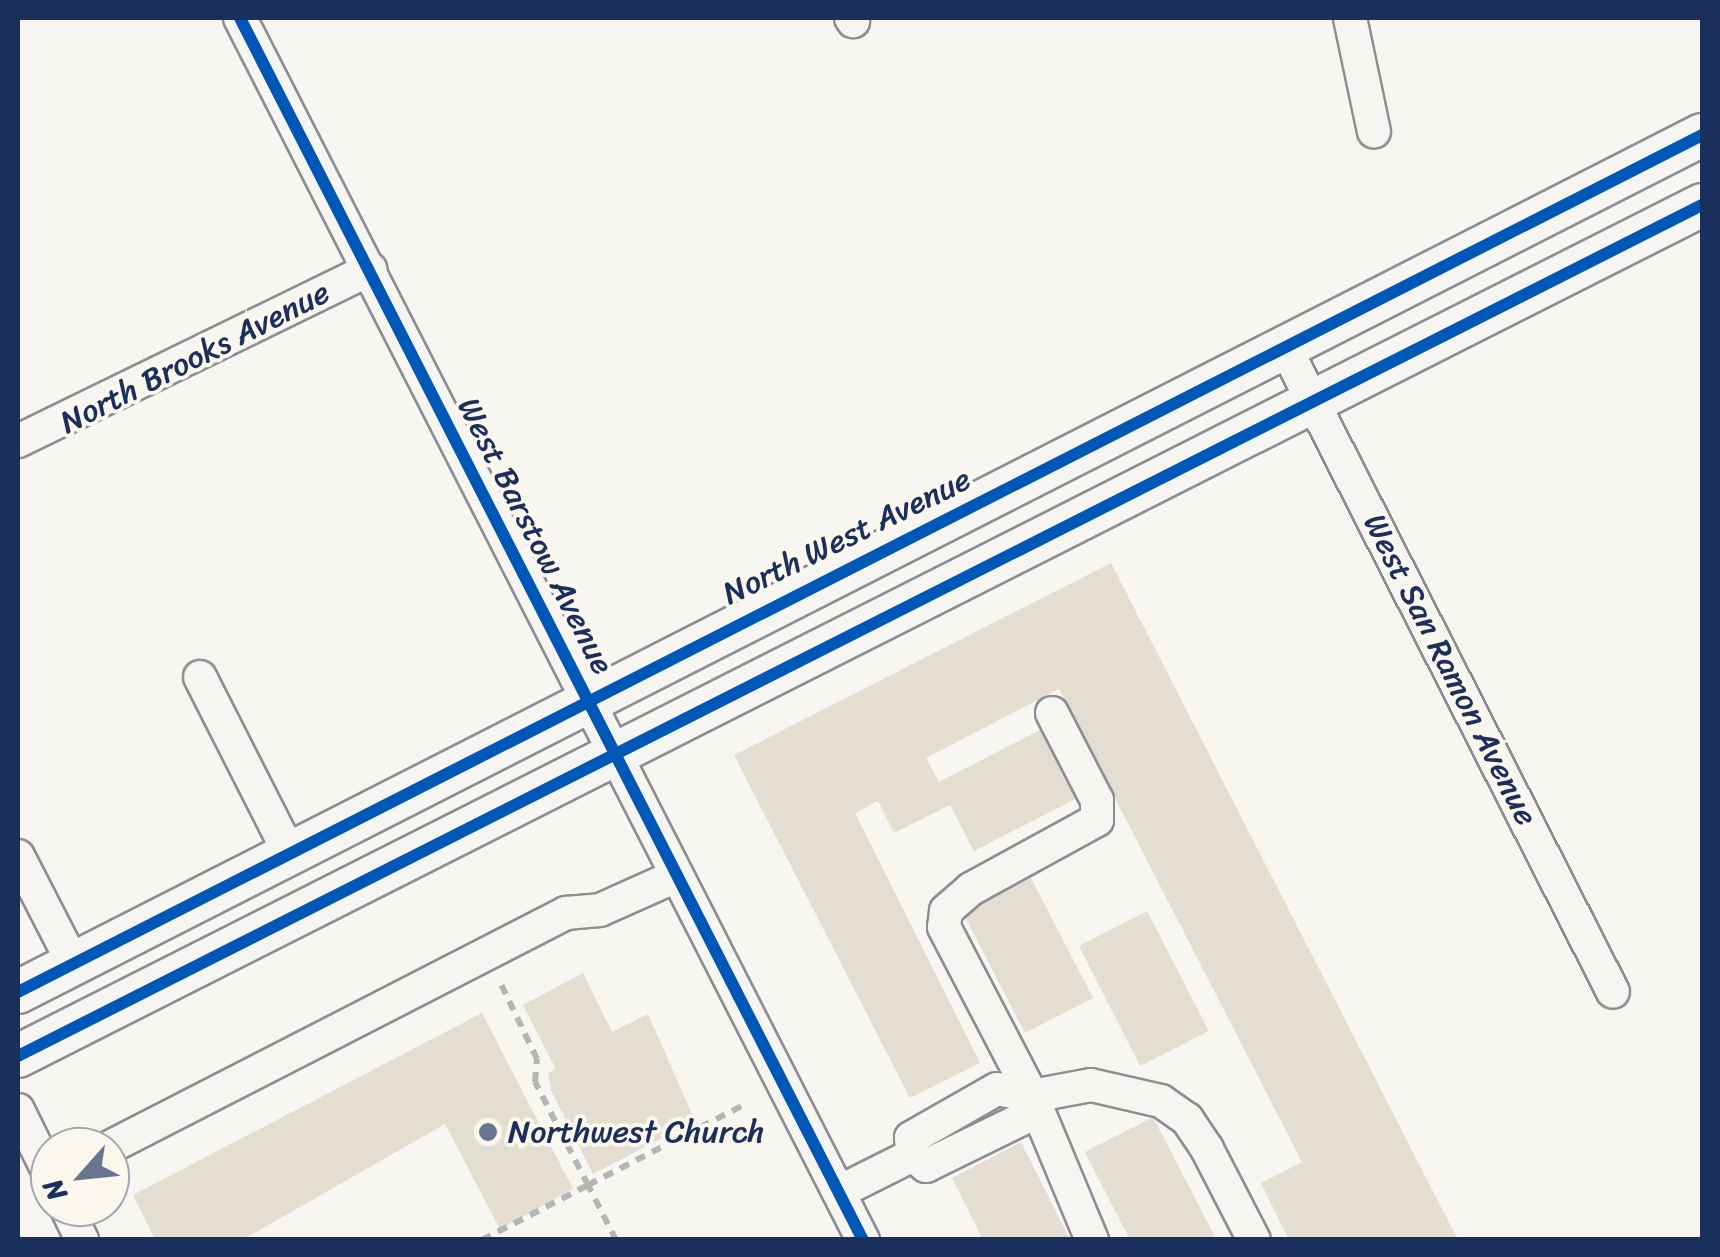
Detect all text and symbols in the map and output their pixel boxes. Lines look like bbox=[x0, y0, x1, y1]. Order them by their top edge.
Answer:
street label: North Brooks Avenue bbox=[54, 273, 336, 443]
street label: West Barstow Avenue bbox=[449, 392, 621, 680]
street label: North West Avenue bbox=[717, 460, 977, 614]
street label: West San Ramon Avenue bbox=[1355, 508, 1545, 832]
place label: Northwest Church bbox=[508, 1113, 765, 1151]
marker: Northwest Church bbox=[477, 1121, 499, 1143]
north arrow bbox=[30, 1127, 130, 1227]
text: N bbox=[28, 1170, 81, 1210]

